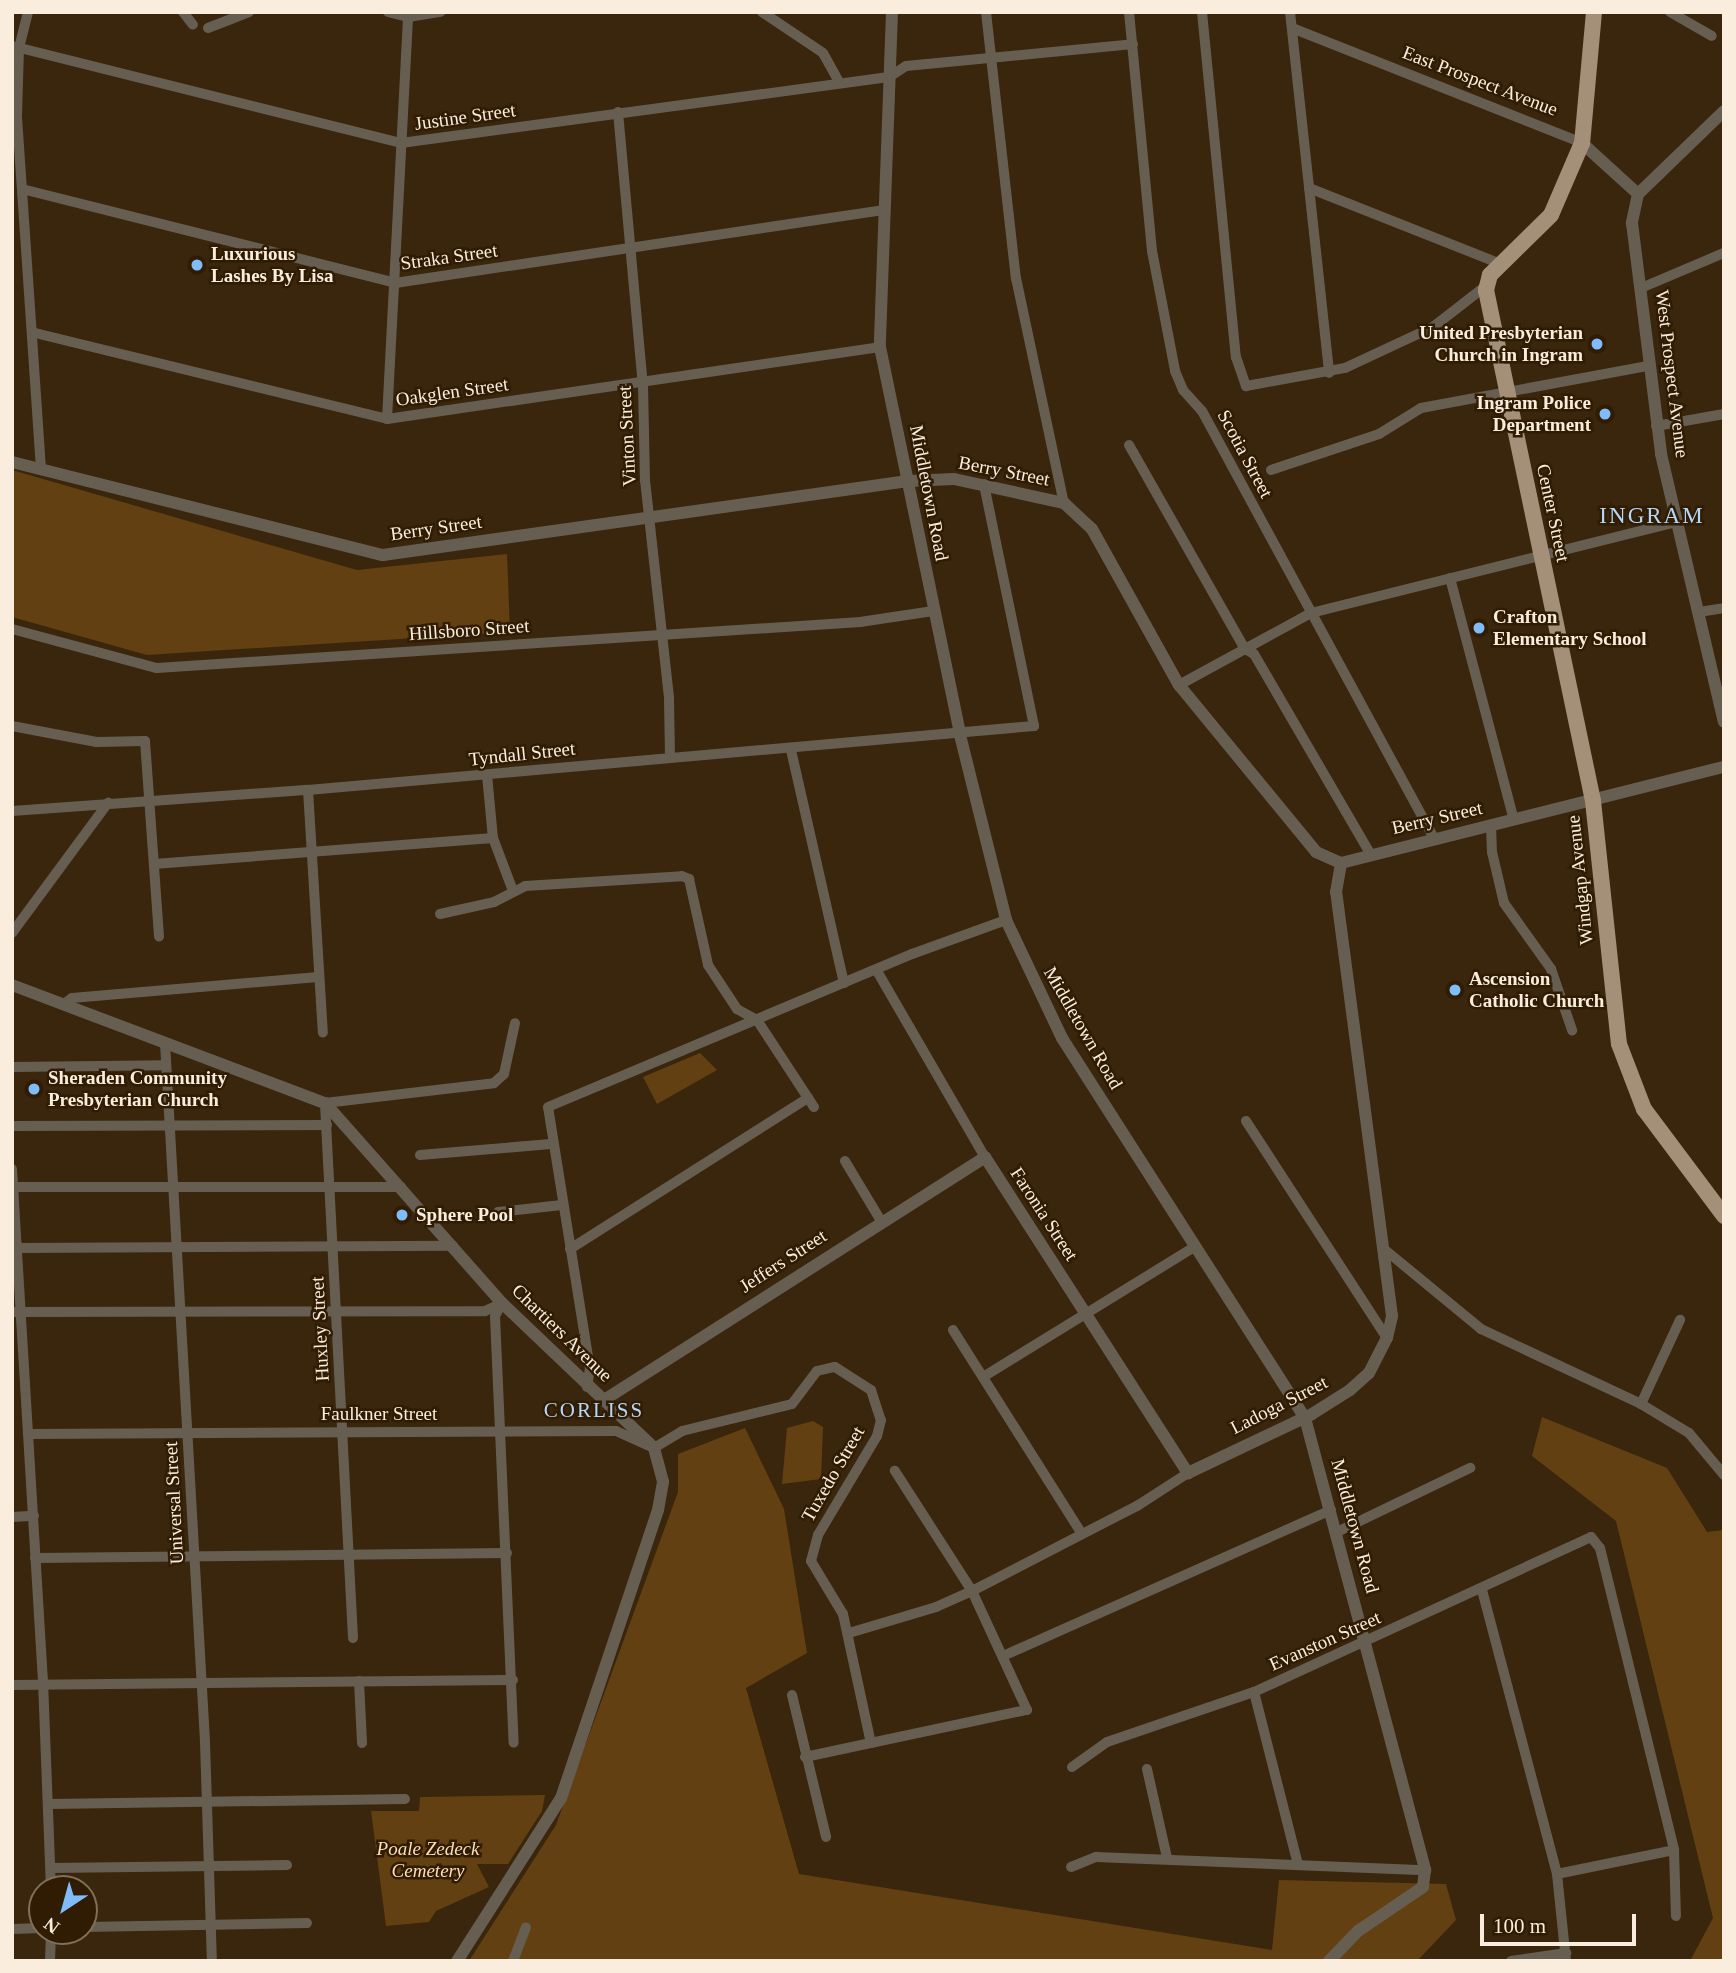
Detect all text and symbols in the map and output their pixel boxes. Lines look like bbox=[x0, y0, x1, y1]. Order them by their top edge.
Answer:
street label: East Prospect Avenue bbox=[1399, 41, 1561, 121]
street label: Justine Street bbox=[413, 99, 517, 135]
street label: Straka Street bbox=[399, 239, 499, 275]
place label: Luxurious Lashes By Lisa bbox=[211, 243, 333, 287]
marker: Luxurious Lashes By Lisa bbox=[189, 257, 205, 273]
street label: West Prospect Avenue bbox=[1650, 288, 1694, 460]
place label: United Presbyterian Church in Ingram bbox=[1419, 322, 1583, 366]
marker: United Presbyterian Church in Ingram bbox=[1589, 336, 1605, 352]
street label: Oakglen Street bbox=[394, 373, 510, 411]
street label: Vinton Street bbox=[613, 385, 641, 487]
place label: Ingram Police Department bbox=[1476, 392, 1591, 436]
street label: Scotia Street bbox=[1212, 406, 1278, 502]
marker: Ingram Police Department bbox=[1597, 406, 1613, 422]
street label: Middletown Road bbox=[905, 423, 953, 563]
street label: Berry Street bbox=[957, 451, 1051, 491]
street label: Center Street bbox=[1531, 462, 1575, 564]
district label: INGRAM bbox=[1600, 502, 1704, 530]
street label: Berry Street bbox=[389, 510, 483, 546]
place label: Crafton Elementary School bbox=[1493, 606, 1647, 650]
street label: Hillsboro Street bbox=[408, 614, 530, 646]
marker: Crafton Elementary School bbox=[1471, 620, 1487, 636]
street label: Tyndall Street bbox=[468, 737, 576, 771]
street label: Berry Street bbox=[1389, 797, 1485, 839]
street label: Windgap Avenue bbox=[1562, 814, 1598, 946]
street label: Middletown Road bbox=[1039, 963, 1127, 1093]
place label: Ascension Catholic Church bbox=[1469, 968, 1604, 1012]
marker: Ascension Catholic Church bbox=[1447, 982, 1463, 998]
place label: Sheraden Community Presbyterian Church bbox=[48, 1067, 227, 1111]
marker: Sheraden Community Presbyterian Church bbox=[26, 1081, 42, 1097]
street label: Faronia Street bbox=[1005, 1163, 1083, 1265]
place label: Sphere Pool bbox=[416, 1204, 513, 1226]
marker: Sphere Pool bbox=[394, 1207, 410, 1223]
street label: Jeffers Street bbox=[735, 1224, 831, 1298]
street label: Huxley Street bbox=[306, 1276, 334, 1382]
street label: Chartiers Avenue bbox=[507, 1279, 617, 1387]
street label: Ladoga Street bbox=[1227, 1371, 1331, 1439]
district label: CORLISS bbox=[545, 1397, 643, 1423]
street label: Faulkner Street bbox=[321, 1403, 437, 1425]
street label: Tuxedo Street bbox=[797, 1422, 869, 1526]
street label: Universal Street bbox=[159, 1441, 189, 1565]
street label: Middletown Road bbox=[1326, 1457, 1384, 1595]
street label: Evanston Street bbox=[1266, 1606, 1384, 1676]
park label: Poale Zedeck Cemetery bbox=[377, 1838, 479, 1882]
north arrow bbox=[28, 1875, 98, 1945]
scale bar bbox=[1484, 1899, 1640, 1943]
text: N bbox=[40, 1913, 63, 1938]
text: 100 m bbox=[1493, 1914, 1546, 1938]

